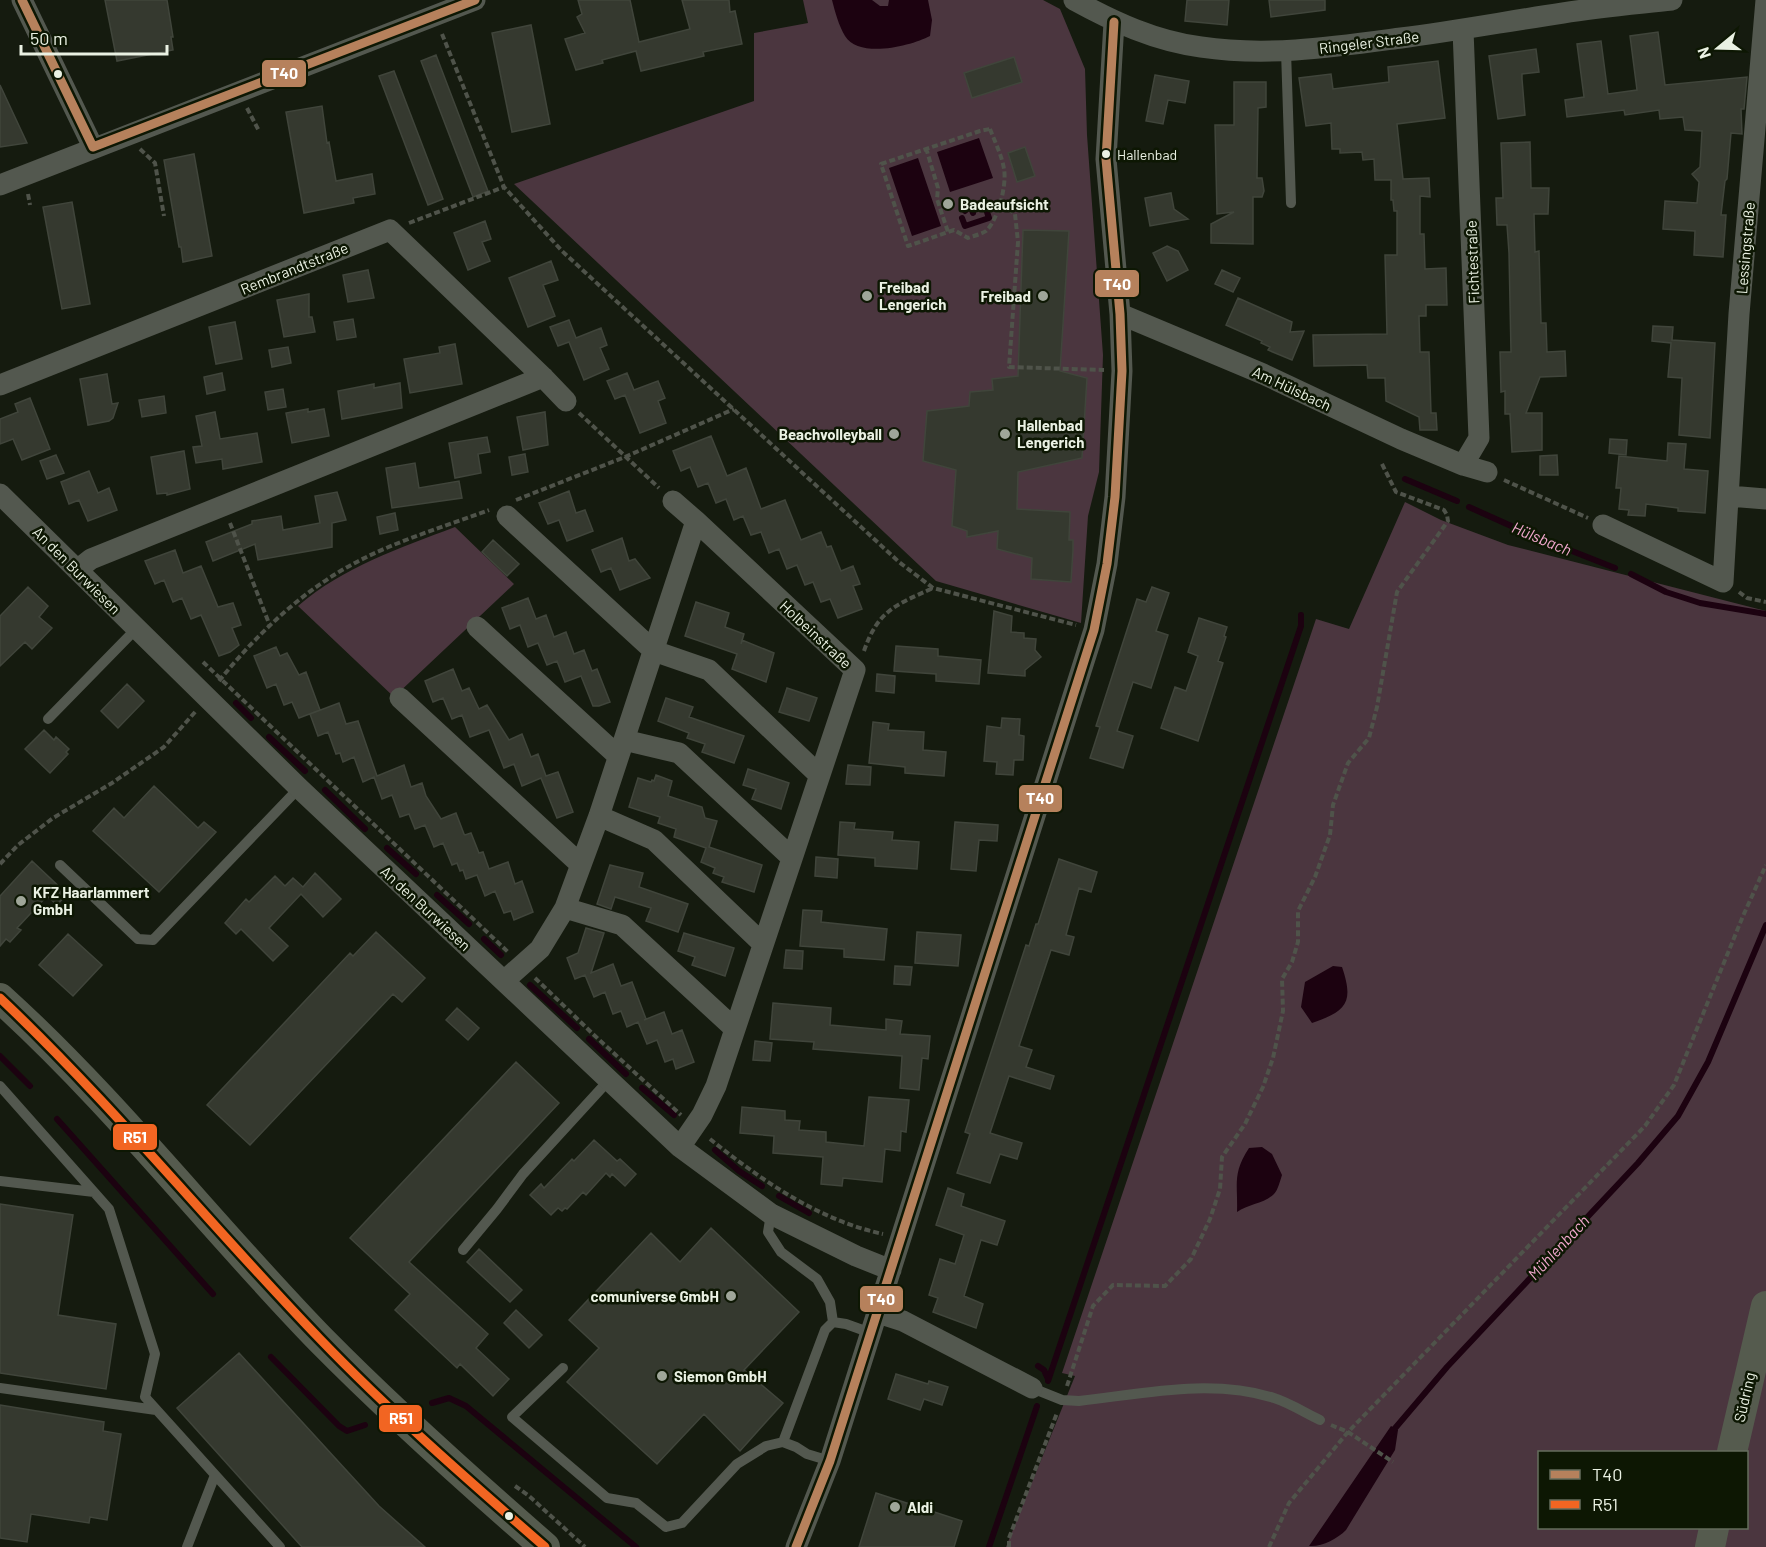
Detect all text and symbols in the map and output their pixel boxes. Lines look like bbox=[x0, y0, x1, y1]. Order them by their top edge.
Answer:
scale bar bbox=[21, 18, 166, 56]
north arrow bbox=[1688, 18, 1748, 78]
text: 50 m bbox=[30, 27, 68, 49]
street label: Ringeler Straße bbox=[1318, 27, 1420, 57]
text: N bbox=[1693, 45, 1714, 61]
line badge: T40 bbox=[261, 59, 307, 88]
text: T40 bbox=[270, 63, 298, 82]
unlabelled marker bbox=[52, 68, 64, 80]
place label: Hallenbad bbox=[1117, 146, 1177, 163]
marker: Hallenbad bbox=[1100, 148, 1112, 160]
place label: Badeaufsicht bbox=[960, 195, 1049, 213]
marker: Badeaufsicht bbox=[941, 197, 955, 211]
street label: Lessingstraße bbox=[1732, 201, 1758, 295]
street label: Fichtestraße bbox=[1462, 220, 1482, 304]
street label: Rembrandtstraße bbox=[238, 238, 350, 298]
line badge: T40 bbox=[1094, 269, 1140, 298]
text: T40 bbox=[1103, 274, 1131, 293]
place label: Freibad Lengerich bbox=[879, 278, 946, 313]
place label: Freibad bbox=[981, 287, 1031, 305]
marker: Freibad Lengerich bbox=[860, 289, 874, 303]
marker: Freibad bbox=[1036, 289, 1050, 303]
street label: Am Hülsbach bbox=[1250, 362, 1334, 414]
place label: Hallenbad Lengerich bbox=[1017, 416, 1084, 451]
place label: Beachvolleyball bbox=[779, 425, 882, 443]
marker: Beachvolleyball bbox=[887, 427, 901, 441]
marker: Hallenbad Lengerich bbox=[998, 427, 1012, 441]
water label: Hülsbach bbox=[1509, 517, 1575, 559]
street label: An den Burwiesen bbox=[29, 522, 125, 618]
street label: Holbeinstraße bbox=[776, 596, 856, 672]
line badge: T40 bbox=[1018, 784, 1063, 813]
text: T40 bbox=[1026, 788, 1054, 807]
street label: An den Burwiesen bbox=[377, 862, 475, 954]
place label: KFZ Haarlammert GmbH bbox=[33, 883, 150, 918]
marker: KFZ Haarlammert GmbH bbox=[14, 894, 28, 908]
line badge: R51 bbox=[112, 1123, 158, 1151]
text: R51 bbox=[123, 1127, 147, 1146]
water label: Mühlenbach bbox=[1523, 1211, 1593, 1283]
line badge: T40 bbox=[859, 1285, 904, 1313]
place label: comuniverse GmbH bbox=[591, 1287, 719, 1305]
marker: comuniverse GmbH bbox=[724, 1289, 738, 1303]
text: T40 bbox=[867, 1289, 895, 1308]
place label: Siemon GmbH bbox=[674, 1367, 767, 1385]
marker: Siemon GmbH bbox=[655, 1369, 669, 1383]
street label: Südring bbox=[1730, 1370, 1758, 1424]
line badge: R51 bbox=[378, 1404, 423, 1433]
text: R51 bbox=[389, 1408, 413, 1427]
legend bbox=[1538, 1451, 1748, 1529]
text: T40 bbox=[1592, 1463, 1622, 1485]
text: R51 bbox=[1592, 1493, 1618, 1515]
place label: Aldi bbox=[907, 1498, 933, 1516]
marker: Aldi bbox=[888, 1500, 902, 1514]
unlabelled marker bbox=[503, 1510, 515, 1522]

